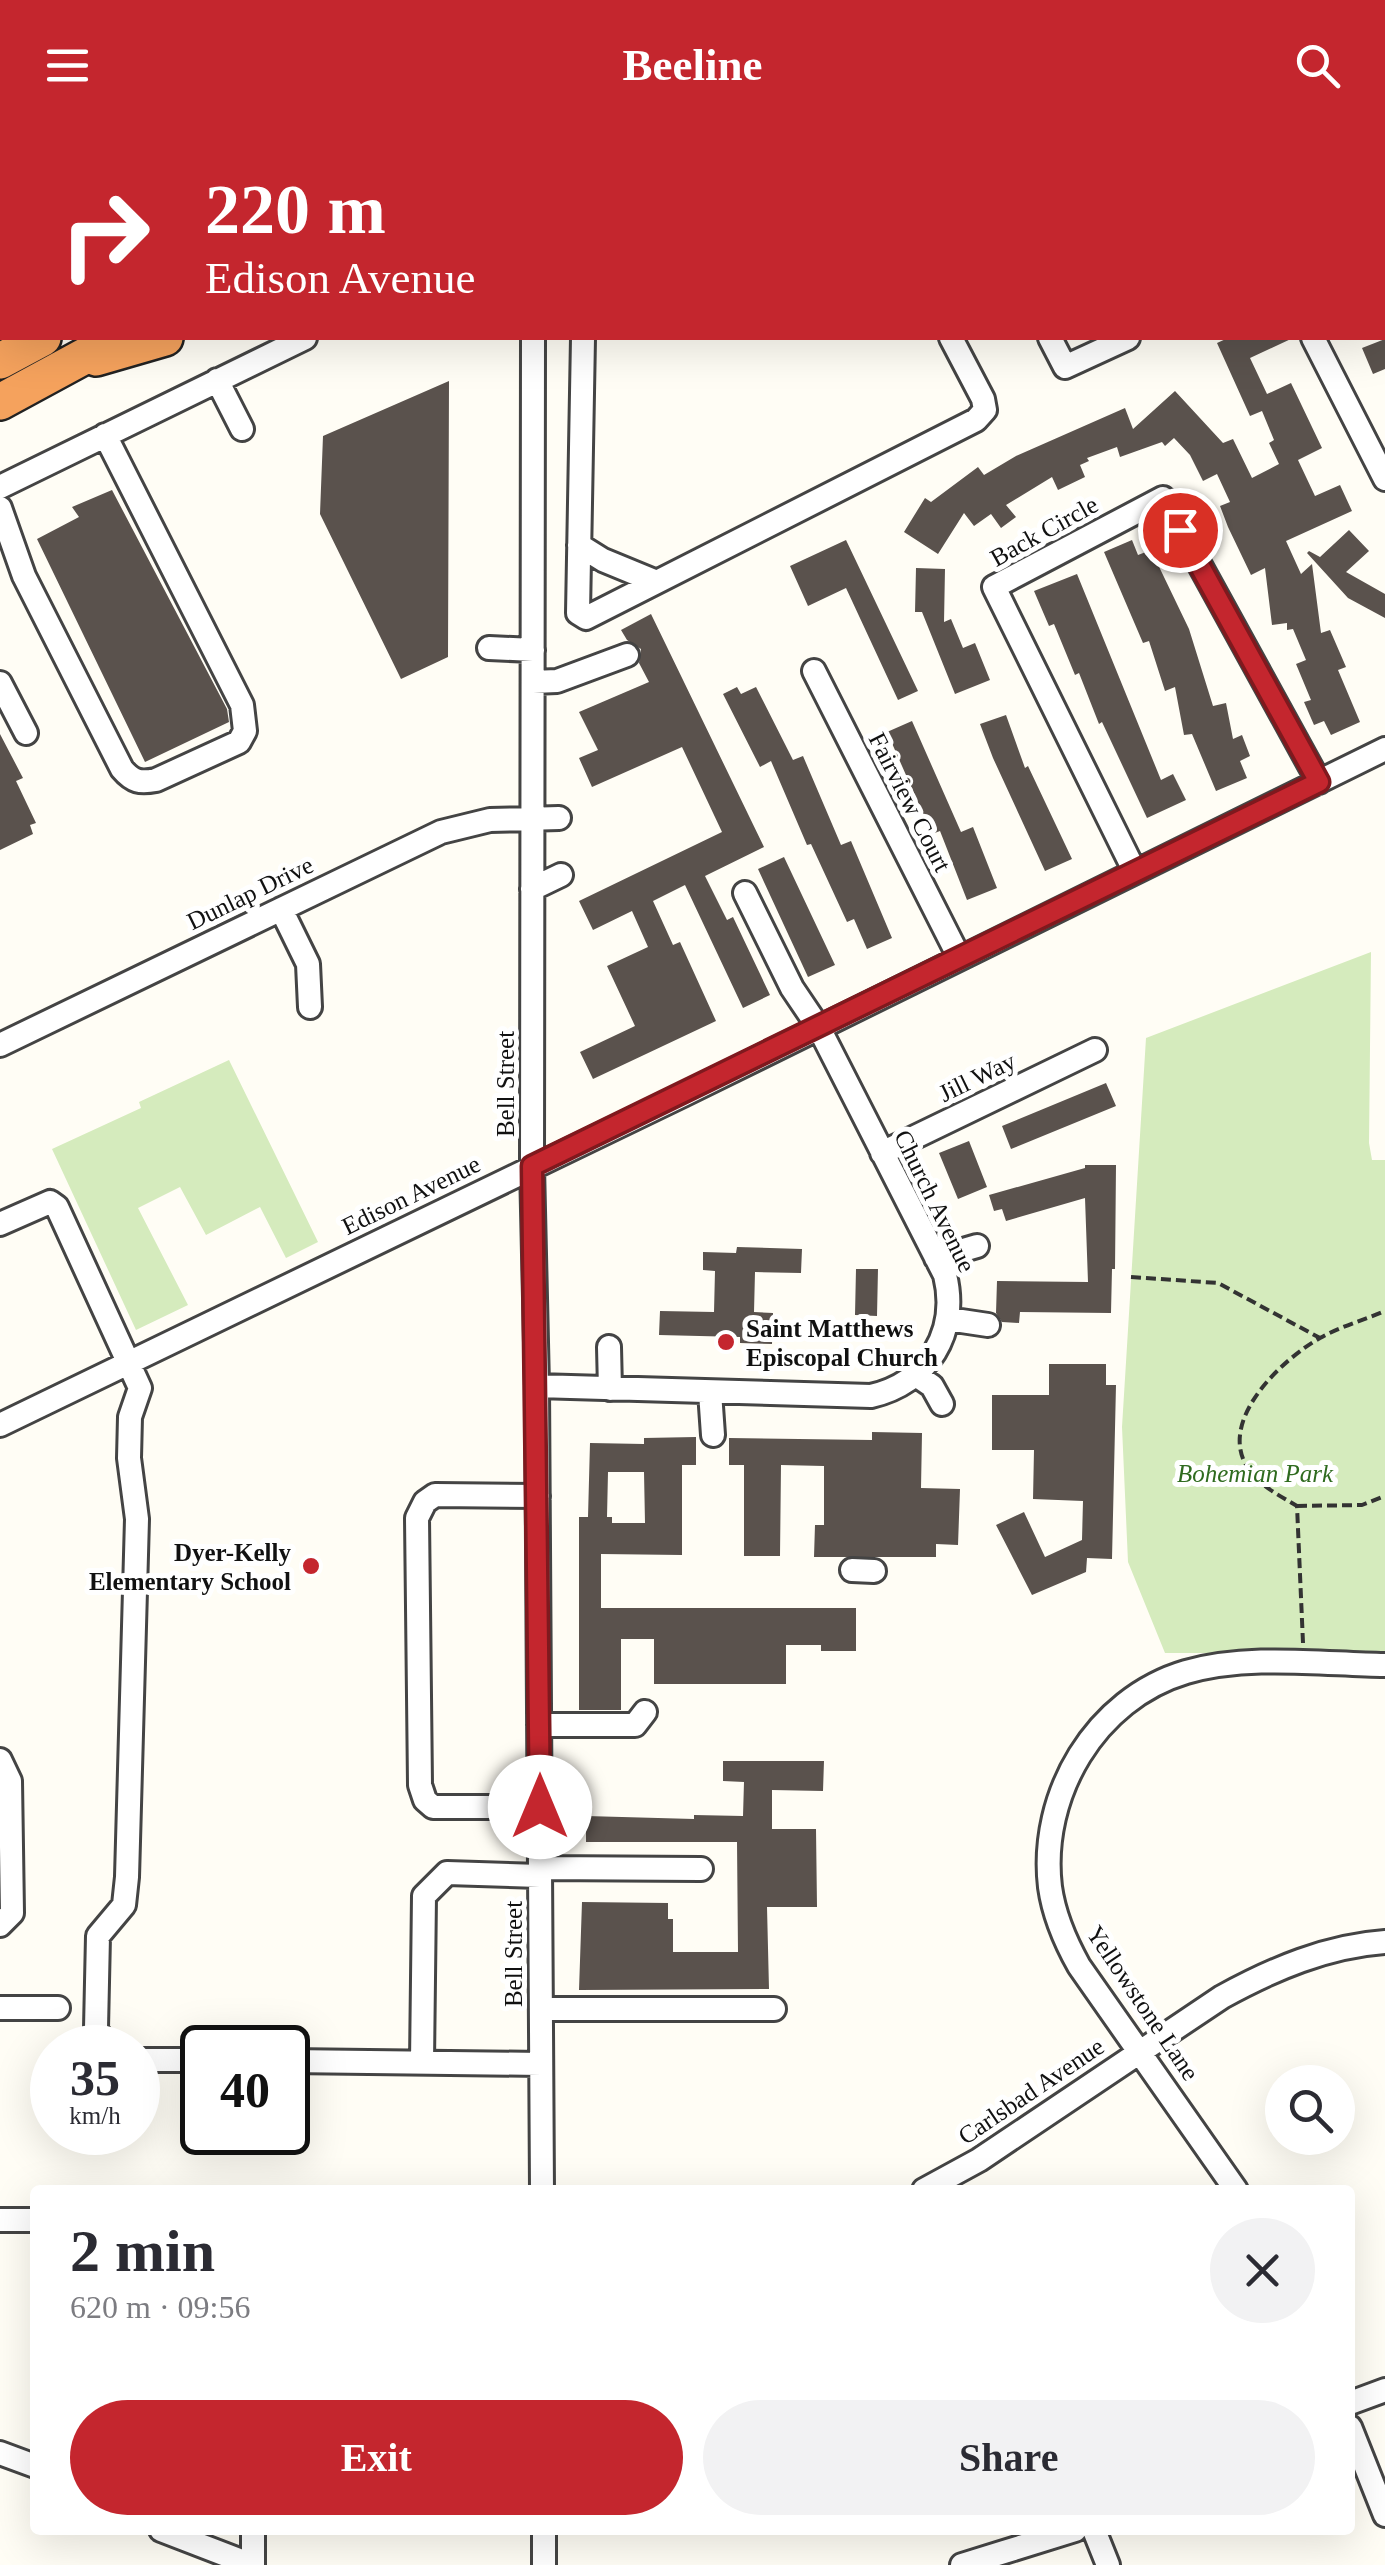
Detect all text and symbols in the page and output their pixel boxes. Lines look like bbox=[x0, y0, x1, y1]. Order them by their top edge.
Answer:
icon: menu bbox=[40, 38, 95, 93]
icon: search bbox=[1290, 38, 1345, 93]
text: Beeline bbox=[623, 40, 762, 90]
icon: right bbox=[40, 170, 170, 300]
text: 220 m bbox=[205, 171, 386, 248]
text: Edison Avenue bbox=[205, 253, 475, 303]
pin bbox=[1138, 488, 1223, 573]
street label: Back Circle bbox=[986, 490, 1102, 572]
icon: arrive bbox=[1153, 503, 1208, 558]
street label: Fairview Court bbox=[863, 728, 957, 876]
street label: Dunlap Drive bbox=[183, 851, 317, 935]
street label: Bell Street bbox=[492, 1031, 519, 1137]
street label: Jill Way bbox=[934, 1047, 1020, 1107]
street label: Church Avenue bbox=[889, 1126, 981, 1276]
street label: Edison Avenue bbox=[338, 1150, 484, 1240]
place label: Saint Matthews Episcopal Church bbox=[746, 1315, 938, 1371]
marker: Saint Matthews Episcopal Church bbox=[715, 1331, 737, 1353]
park label: Bohemian Park bbox=[1177, 1460, 1334, 1487]
place label: Dyer-Kelly Elementary School bbox=[89, 1539, 291, 1595]
marker: Dyer-Kelly Elementary School bbox=[300, 1555, 322, 1577]
position arrow bbox=[488, 1755, 592, 1859]
street label: Bell Street bbox=[500, 1901, 527, 2007]
street label: Yellowstone Lane bbox=[1081, 1921, 1205, 2085]
speed limit sign: 40 bbox=[180, 2025, 310, 2155]
street label: Carlsbad Avenue bbox=[953, 2032, 1109, 2150]
text: 35 bbox=[70, 2050, 120, 2106]
map controls bbox=[1265, 2065, 1355, 2155]
button: search bbox=[1265, 2065, 1355, 2155]
text: km/h bbox=[69, 2102, 121, 2129]
text: 2 min bbox=[70, 2218, 215, 2284]
button: close bbox=[1210, 2218, 1315, 2323]
text: 620 m · 09:56 bbox=[70, 2289, 250, 2325]
button: Exit bbox=[70, 2400, 683, 2515]
button: Share bbox=[703, 2400, 1315, 2515]

